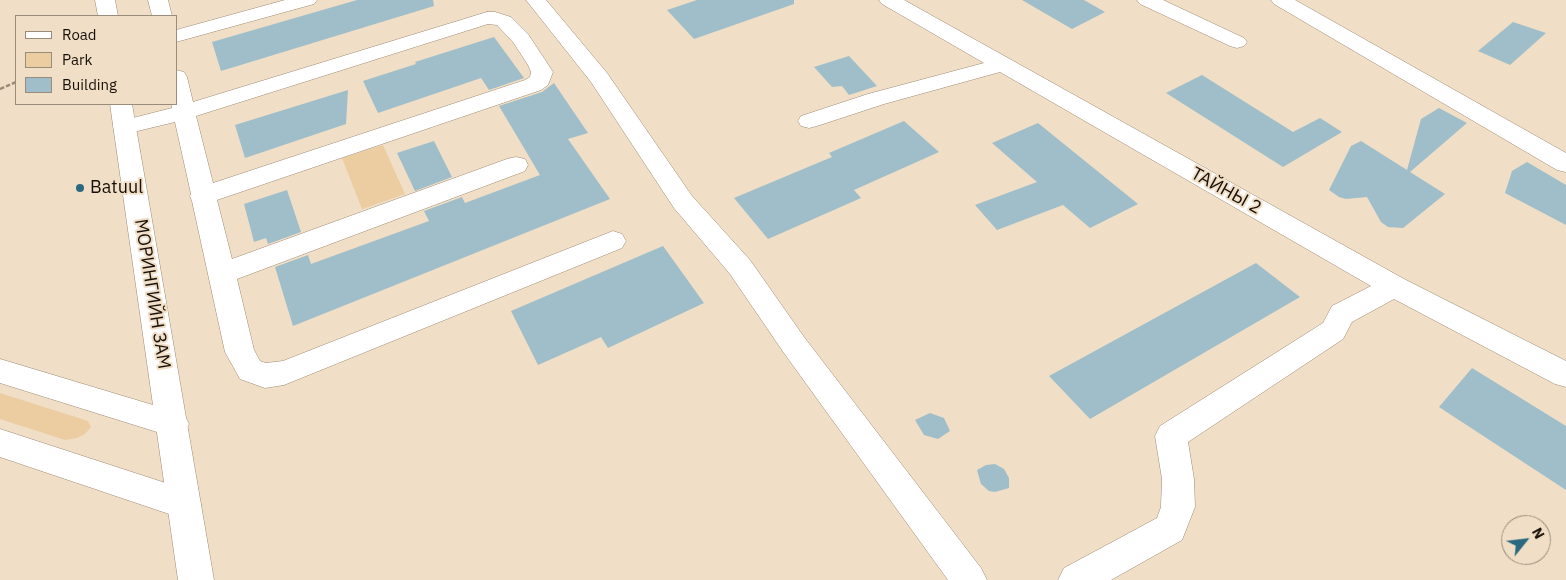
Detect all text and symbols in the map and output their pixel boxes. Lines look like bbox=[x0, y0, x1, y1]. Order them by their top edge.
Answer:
legend bbox=[15, 15, 178, 105]
text: Road bbox=[62, 25, 97, 44]
text: Park bbox=[62, 50, 92, 69]
text: Building bbox=[62, 75, 117, 94]
street label: ТАЙНЫ 2 bbox=[1187, 163, 1265, 219]
place label: Batuul bbox=[90, 177, 143, 199]
marker: Batuul bbox=[74, 182, 86, 194]
street label: МОРИНГИЙН ЗАМ bbox=[129, 217, 175, 371]
north arrow bbox=[1501, 515, 1551, 565]
text: N bbox=[1528, 524, 1549, 542]

